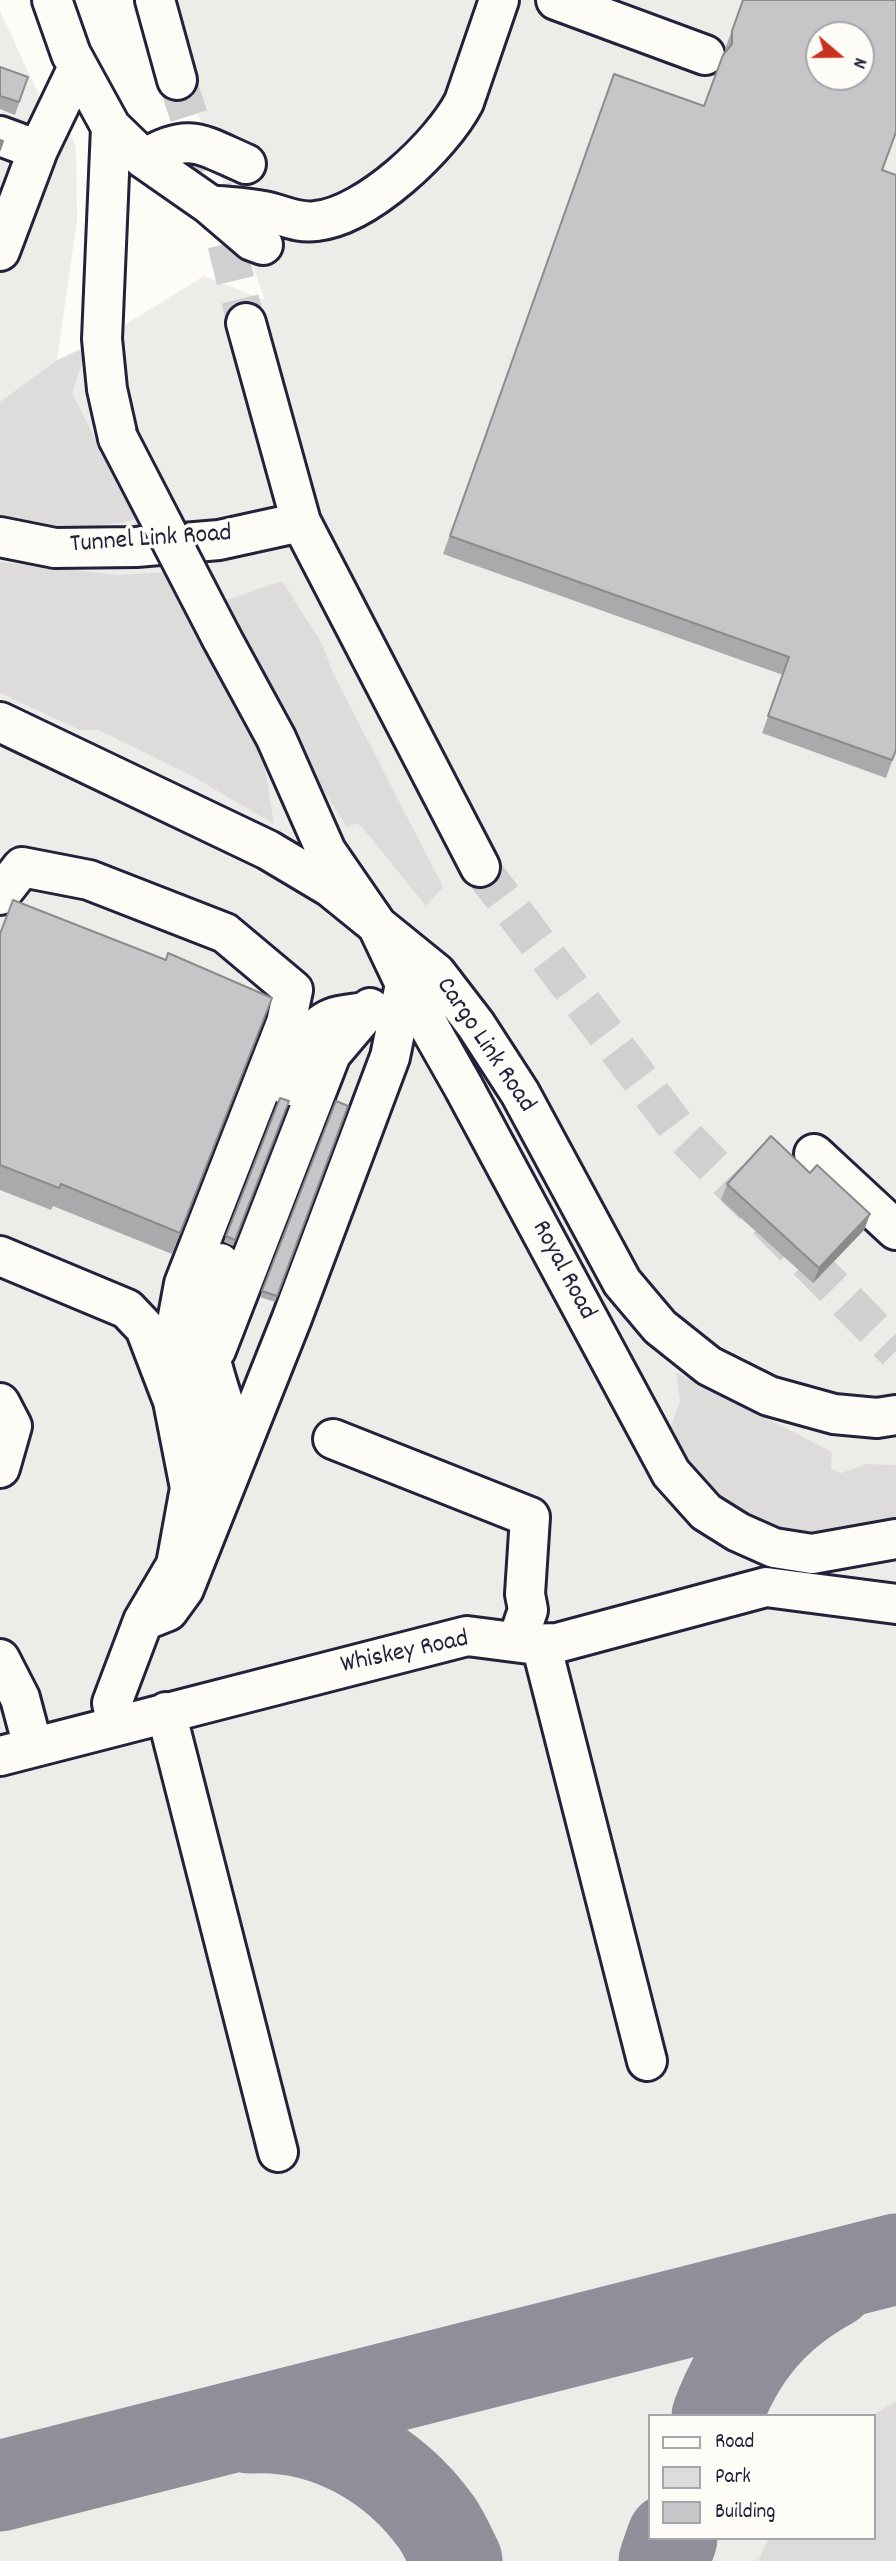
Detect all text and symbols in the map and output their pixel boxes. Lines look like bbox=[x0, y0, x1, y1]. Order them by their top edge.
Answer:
north arrow bbox=[805, 21, 875, 91]
text: N bbox=[844, 54, 873, 72]
street label: Tunnel Link Road bbox=[69, 520, 233, 562]
street label: Cargo Link Road bbox=[427, 973, 541, 1119]
street label: Royal Road bbox=[523, 1216, 601, 1326]
street label: Whiskey Road bbox=[338, 1625, 472, 1683]
legend bbox=[648, 2414, 875, 2540]
text: Road bbox=[715, 2428, 754, 2458]
text: Park bbox=[715, 2463, 751, 2493]
text: Building bbox=[715, 2498, 775, 2528]

